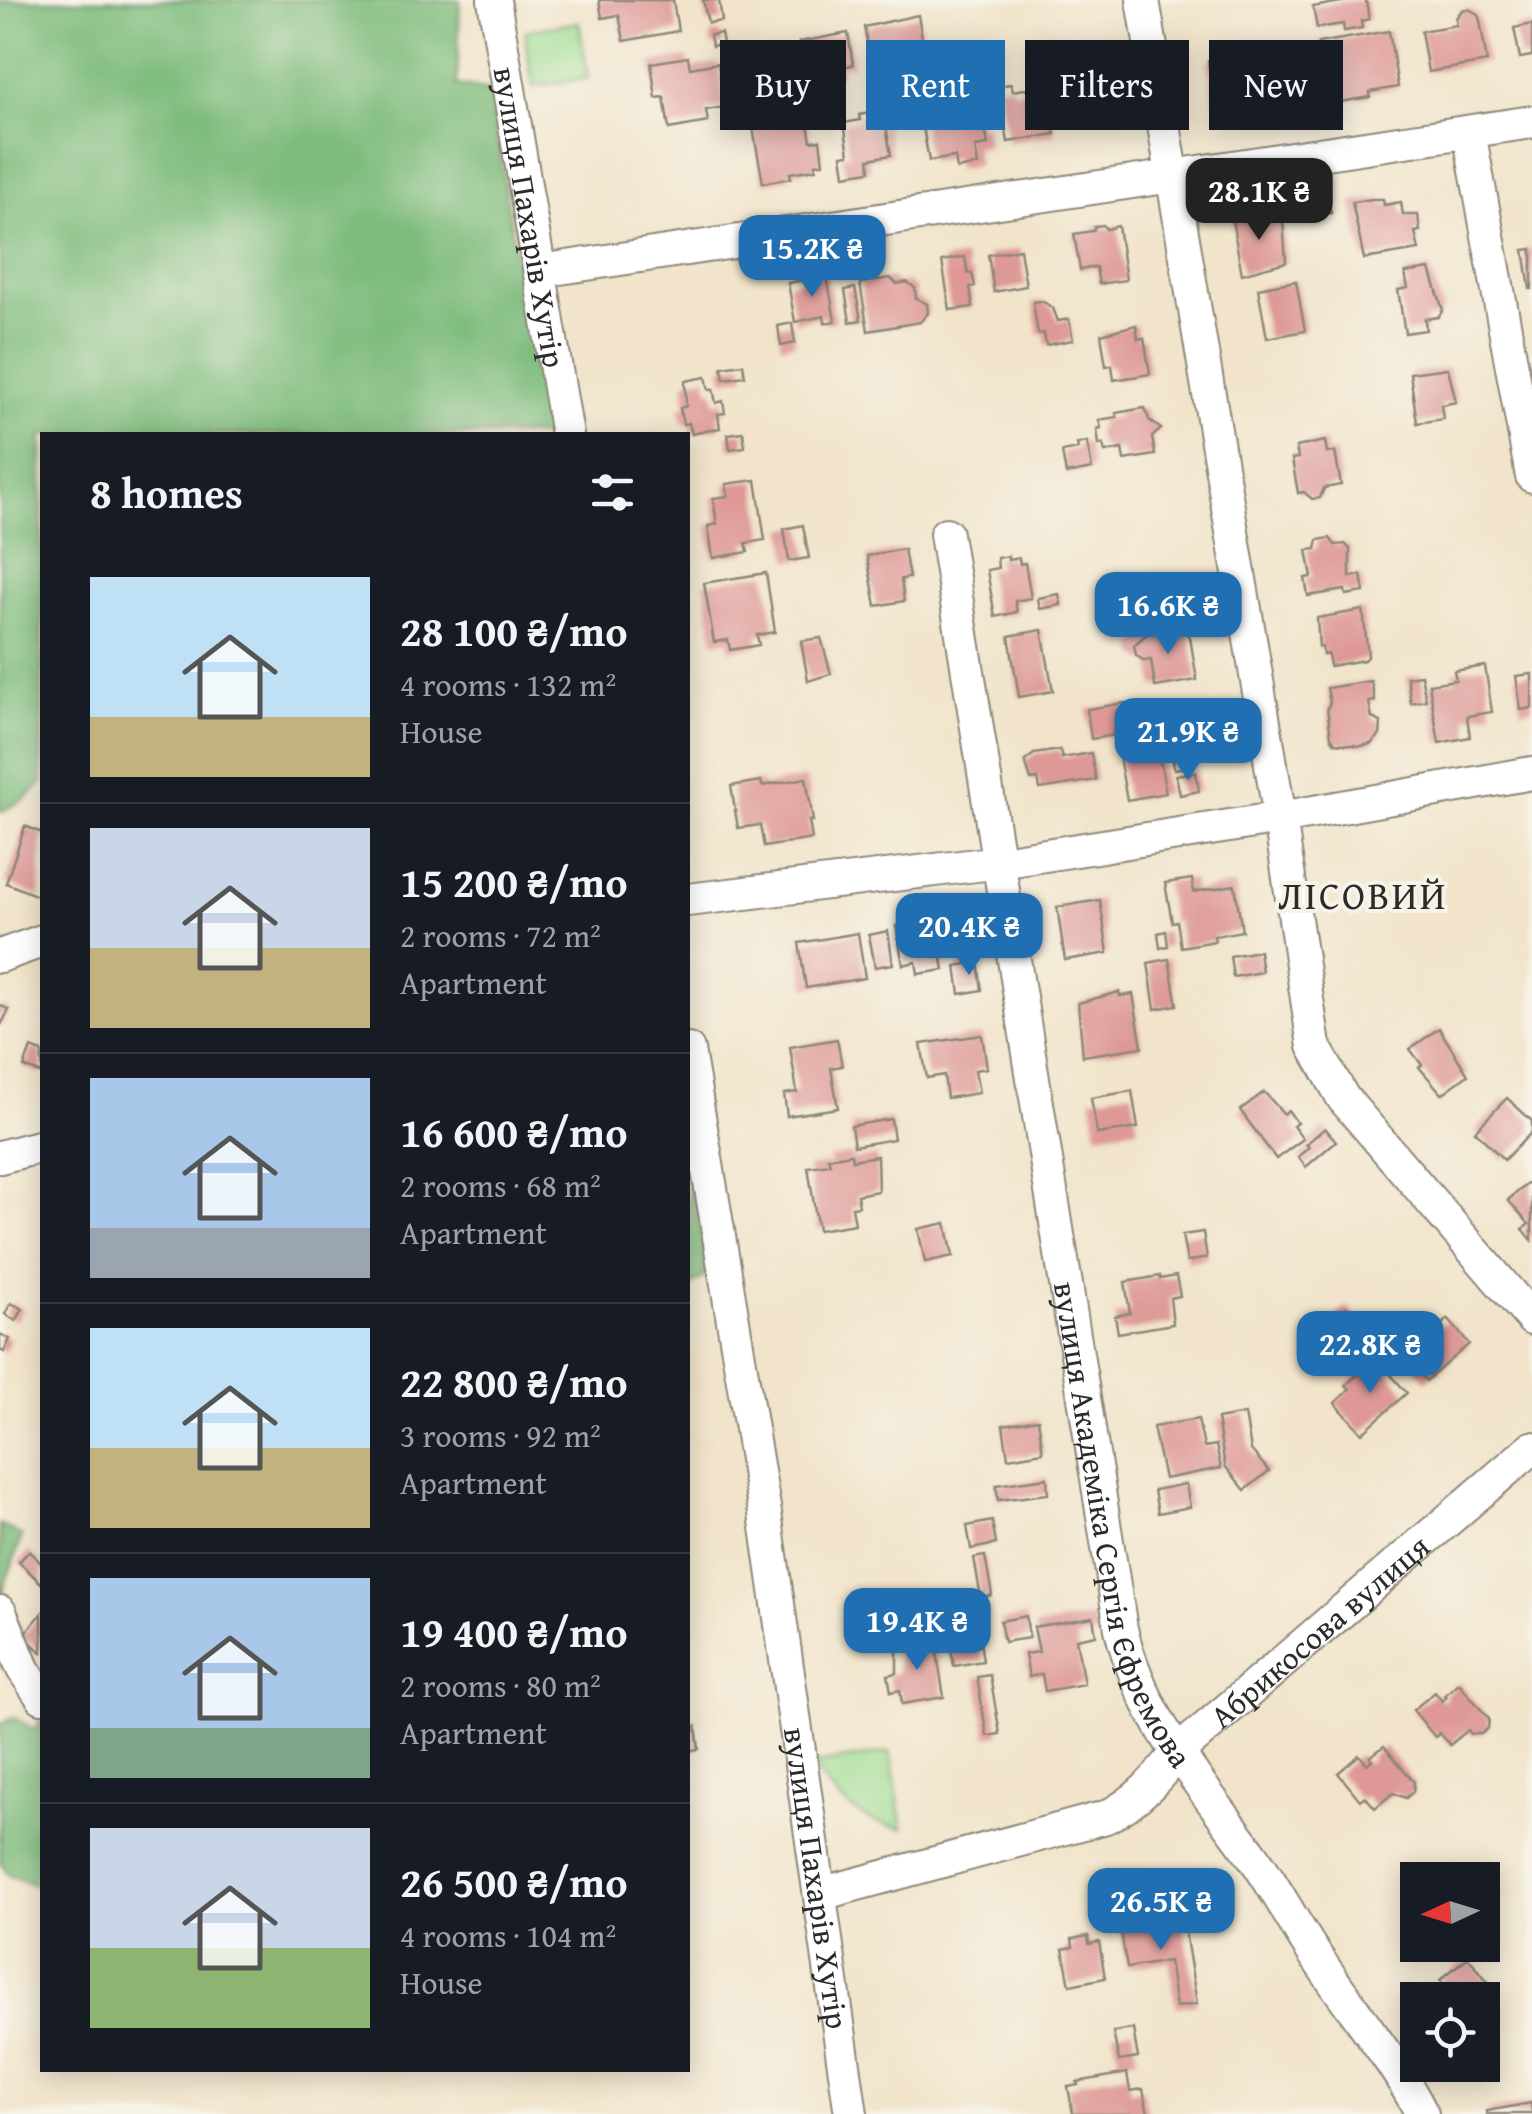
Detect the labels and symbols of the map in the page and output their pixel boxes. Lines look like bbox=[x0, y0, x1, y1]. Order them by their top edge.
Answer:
street label: вулиця Пахарів Хутір bbox=[482, 63, 579, 371]
pin: 28.1K ₴ bbox=[1167, 158, 1351, 243]
pin: 15.2K ₴ bbox=[720, 215, 904, 300]
pin: 16.6K ₴ bbox=[1076, 572, 1260, 657]
pin: 21.9K ₴ bbox=[1096, 698, 1280, 783]
district label: ЛІСОВИЙ bbox=[1278, 867, 1448, 923]
pin: 20.4K ₴ bbox=[877, 893, 1061, 978]
street label: вулиця Академіка Сергія Єфремова bbox=[1042, 1278, 1205, 1777]
pin: 22.8K ₴ bbox=[1278, 1311, 1462, 1396]
street label: Абрикосова вулиця bbox=[1199, 1523, 1439, 1739]
pin: 19.4K ₴ bbox=[825, 1588, 1009, 1673]
street label: вулиця Пахарів Хутір bbox=[772, 1724, 862, 2032]
north arrow bbox=[1400, 1862, 1500, 1962]
pin: 26.5K ₴ bbox=[1069, 1868, 1253, 1953]

